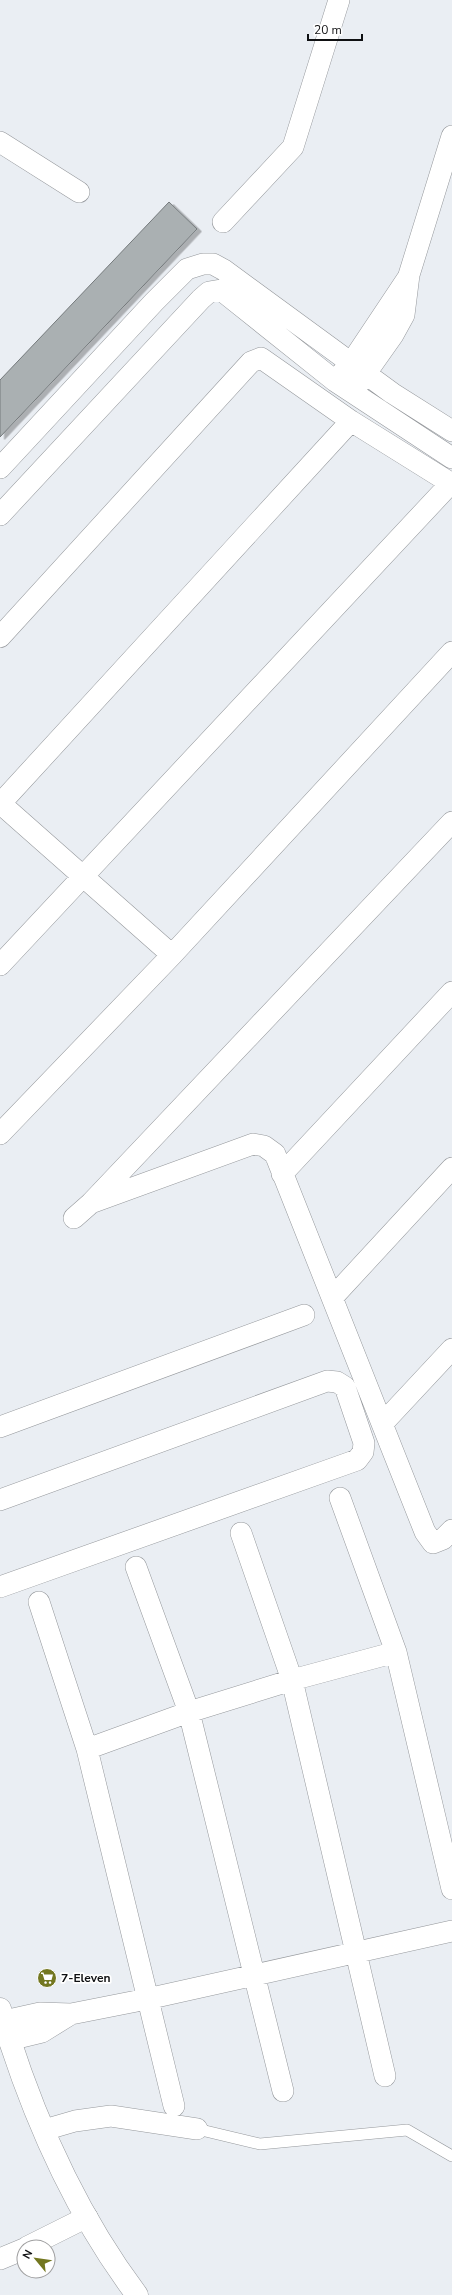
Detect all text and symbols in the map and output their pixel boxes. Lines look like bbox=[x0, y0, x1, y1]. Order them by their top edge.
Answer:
scale bar bbox=[308, 16, 362, 42]
text: 20 m bbox=[314, 22, 342, 38]
supermarket icon: 7-Eleven bbox=[36, 1967, 58, 1989]
place label: 7-Eleven bbox=[61, 1970, 110, 1986]
north arrow bbox=[16, 2239, 56, 2279]
text: N bbox=[19, 2247, 36, 2262]

